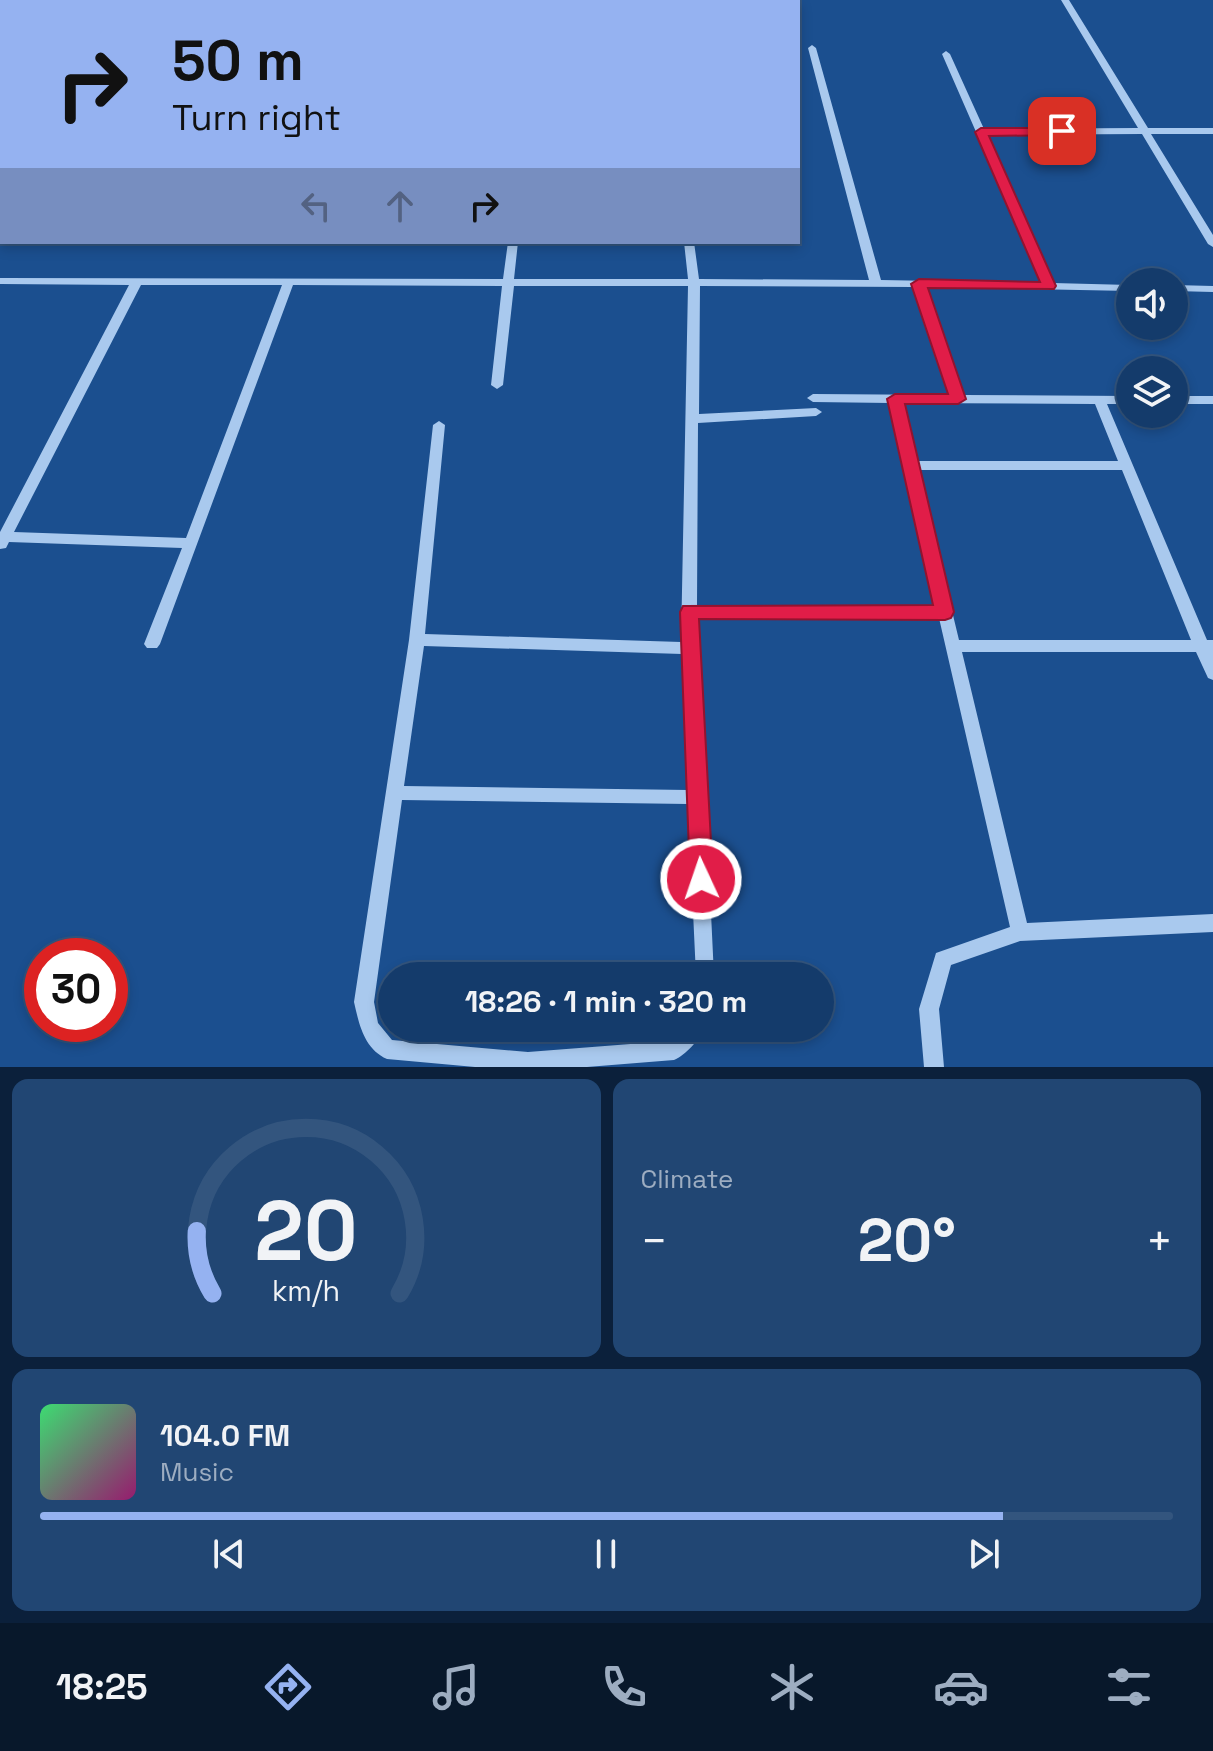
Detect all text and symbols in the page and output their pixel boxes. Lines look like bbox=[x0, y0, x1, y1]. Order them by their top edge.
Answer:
text: 50 m bbox=[172, 25, 304, 96]
icon: right bbox=[40, 32, 144, 136]
text: Turn right bbox=[172, 95, 341, 141]
pin bbox=[1028, 97, 1096, 165]
icon: arrive bbox=[1040, 109, 1084, 153]
icon: left bbox=[294, 184, 338, 228]
icon: ahead bbox=[378, 184, 422, 228]
icon: right bbox=[462, 184, 506, 228]
map controls bbox=[1116, 268, 1188, 428]
button: sound bbox=[1116, 268, 1188, 340]
button: layers bbox=[1116, 356, 1188, 428]
position arrow bbox=[659, 837, 743, 921]
speed limit sign: 30 bbox=[24, 938, 128, 1042]
text: 18:26 · 1 min · 320 m bbox=[465, 982, 747, 1021]
text: Climate bbox=[641, 1162, 733, 1196]
text: 20 bbox=[255, 1178, 358, 1284]
text: 20° bbox=[858, 1202, 956, 1279]
text: − bbox=[641, 1213, 668, 1269]
text: + bbox=[1146, 1213, 1173, 1269]
text: km/h bbox=[272, 1273, 340, 1309]
text: 104.0 FM bbox=[160, 1416, 290, 1455]
text: Music bbox=[160, 1455, 234, 1489]
icon: previous bbox=[207, 1532, 251, 1576]
icon: pause bbox=[584, 1532, 628, 1576]
icon: next bbox=[962, 1532, 1006, 1576]
icon: directions bbox=[260, 1659, 316, 1715]
icon: music bbox=[428, 1659, 484, 1715]
icon: phone bbox=[596, 1659, 652, 1715]
icon: climate bbox=[764, 1659, 820, 1715]
icon: car bbox=[933, 1659, 989, 1715]
icon: filters bbox=[1101, 1659, 1157, 1715]
text: 18:25 bbox=[56, 1664, 148, 1710]

